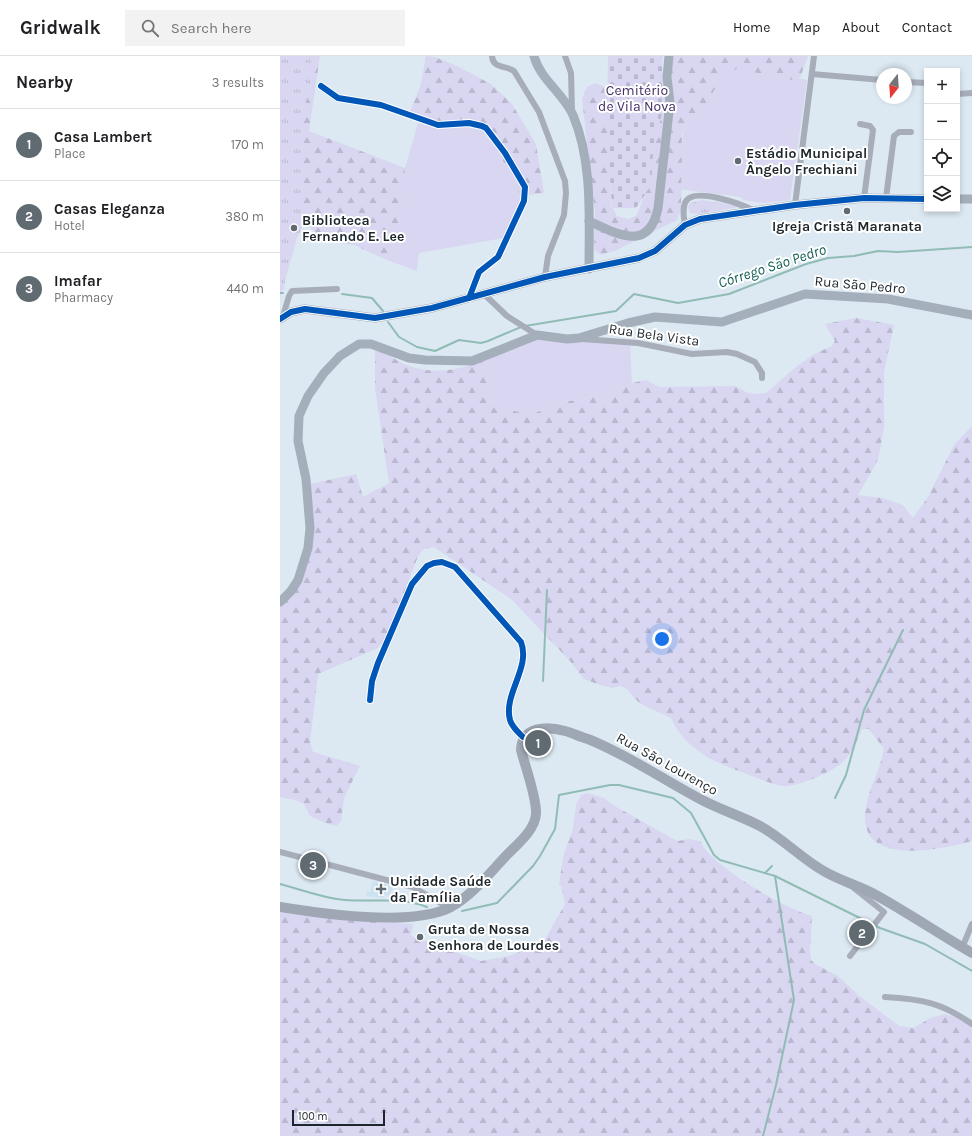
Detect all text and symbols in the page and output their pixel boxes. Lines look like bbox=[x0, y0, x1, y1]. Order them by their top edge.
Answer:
search box bbox=[125, 10, 405, 46]
text: Gridwalk bbox=[20, 17, 101, 39]
icon: search bbox=[139, 17, 161, 39]
text: Search here bbox=[171, 19, 251, 37]
text: Home bbox=[733, 19, 770, 36]
text: Map bbox=[792, 19, 820, 36]
text: About bbox=[842, 19, 880, 36]
text: Contact bbox=[902, 19, 952, 36]
north arrow bbox=[876, 68, 912, 104]
map controls bbox=[924, 68, 960, 212]
button: + bbox=[924, 68, 960, 104]
text: Nearby bbox=[16, 72, 73, 92]
text: 3 results bbox=[212, 75, 264, 90]
park label: Cemitério de Vila Nova bbox=[598, 82, 676, 115]
button: − bbox=[924, 104, 960, 140]
text: Casa Lambert bbox=[54, 128, 152, 146]
text: 1 bbox=[27, 137, 31, 152]
text: 170 m bbox=[231, 137, 264, 152]
button: locate bbox=[924, 140, 960, 176]
place label: Estádio Municipal Ângelo Frechiani bbox=[746, 145, 867, 178]
text: Place bbox=[54, 146, 85, 161]
marker: Estádio Municipal Ângelo Frechiani bbox=[733, 156, 743, 166]
button: layers bbox=[924, 176, 960, 212]
text: Casas Eleganza bbox=[54, 200, 165, 218]
marker: Igreja Cristã Maranata bbox=[842, 206, 852, 216]
text: 2 bbox=[25, 209, 33, 224]
text: 380 m bbox=[225, 209, 264, 224]
place label: Biblioteca Fernando E. Lee bbox=[302, 212, 404, 245]
text: Hotel bbox=[54, 218, 85, 233]
place label: Igreja Cristã Maranata bbox=[772, 218, 922, 235]
marker: Biblioteca Fernando E. Lee bbox=[289, 223, 299, 233]
water label: Córrego São Pedro bbox=[716, 240, 829, 292]
text: Imafar bbox=[54, 272, 102, 290]
street label: Rua São Pedro bbox=[814, 273, 906, 297]
text: 3 bbox=[25, 281, 33, 296]
text: 440 m bbox=[227, 281, 264, 296]
text: Pharmacy bbox=[54, 290, 113, 305]
street label: Rua Bela Vista bbox=[608, 320, 700, 350]
your location bbox=[652, 629, 672, 649]
pin: 1 bbox=[525, 728, 551, 758]
street label: Rua São Lourenço bbox=[613, 729, 721, 799]
pin: 3 bbox=[300, 850, 326, 880]
place label: Unidade Saúde da Família bbox=[390, 873, 491, 906]
marker: Unidade Saúde da Família bbox=[375, 883, 387, 895]
pin: 2 bbox=[849, 918, 875, 948]
place label: Gruta de Nossa Senhora de Lourdes bbox=[428, 921, 559, 954]
marker: Gruta de Nossa Senhora de Lourdes bbox=[415, 932, 425, 942]
scale bar bbox=[292, 1108, 385, 1127]
text: 100 m bbox=[298, 1110, 328, 1123]

